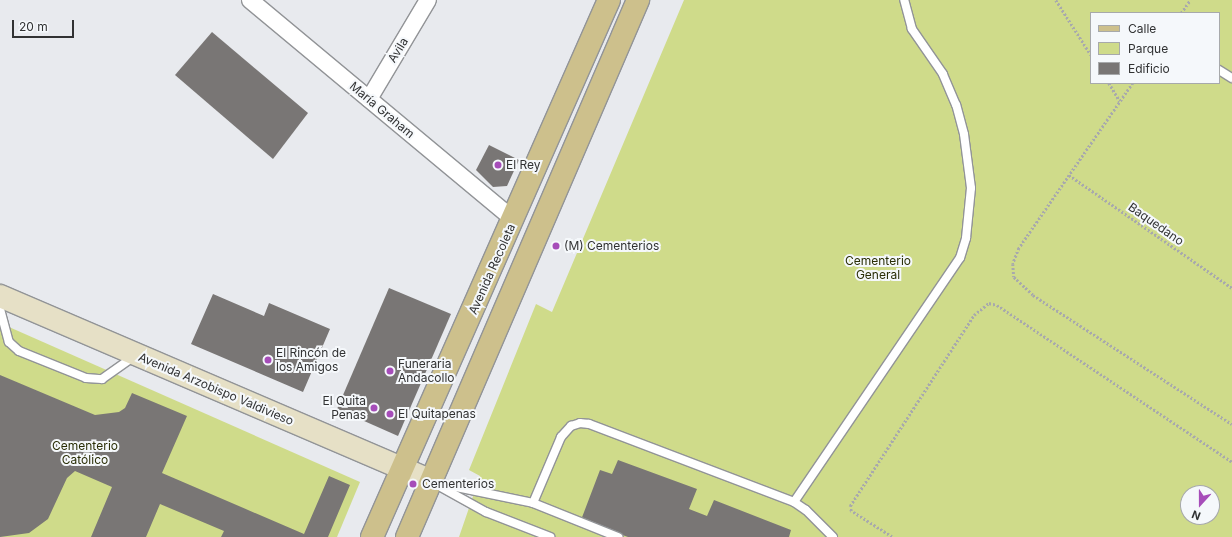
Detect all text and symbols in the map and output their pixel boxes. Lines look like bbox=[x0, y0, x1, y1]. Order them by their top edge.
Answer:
scale bar bbox=[14, 12, 76, 38]
legend bbox=[1090, 12, 1220, 84]
text: 20 m bbox=[19, 19, 48, 34]
text: Calle bbox=[1128, 21, 1156, 36]
street label: Avila bbox=[385, 35, 411, 65]
text: Parque bbox=[1128, 41, 1168, 56]
text: Edificio bbox=[1128, 61, 1170, 76]
street label: María Graham bbox=[347, 79, 417, 141]
place label: El Rey bbox=[506, 158, 541, 172]
marker: El Rey bbox=[493, 160, 503, 170]
street label: Baquedano bbox=[1125, 200, 1187, 248]
street label: Avenida Recoleta bbox=[466, 221, 518, 317]
place label: (M) Cementerios bbox=[564, 239, 659, 253]
marker: (M) Cementerios bbox=[551, 241, 561, 251]
park label: Cementerio General bbox=[845, 254, 911, 282]
place label: El Rincón de los Amigos bbox=[276, 346, 346, 374]
street label: Avenida Arzobispo Valdivieso bbox=[136, 350, 296, 428]
marker: El Rincón de los Amigos bbox=[263, 355, 273, 365]
place label: Funeraria Andacollo bbox=[398, 357, 455, 385]
marker: Funeraria Andacollo bbox=[385, 366, 395, 376]
place label: El Quita Penas bbox=[323, 394, 366, 422]
marker: El Quita Penas bbox=[369, 403, 379, 413]
place label: El Quitapenas bbox=[398, 407, 476, 421]
marker: El Quitapenas bbox=[385, 409, 395, 419]
park label: Cementerio Católico bbox=[52, 439, 118, 467]
place label: Cementerios bbox=[422, 477, 494, 491]
marker: Cementerios bbox=[407, 478, 419, 490]
north arrow bbox=[1180, 485, 1220, 525]
text: N bbox=[1190, 507, 1202, 523]

